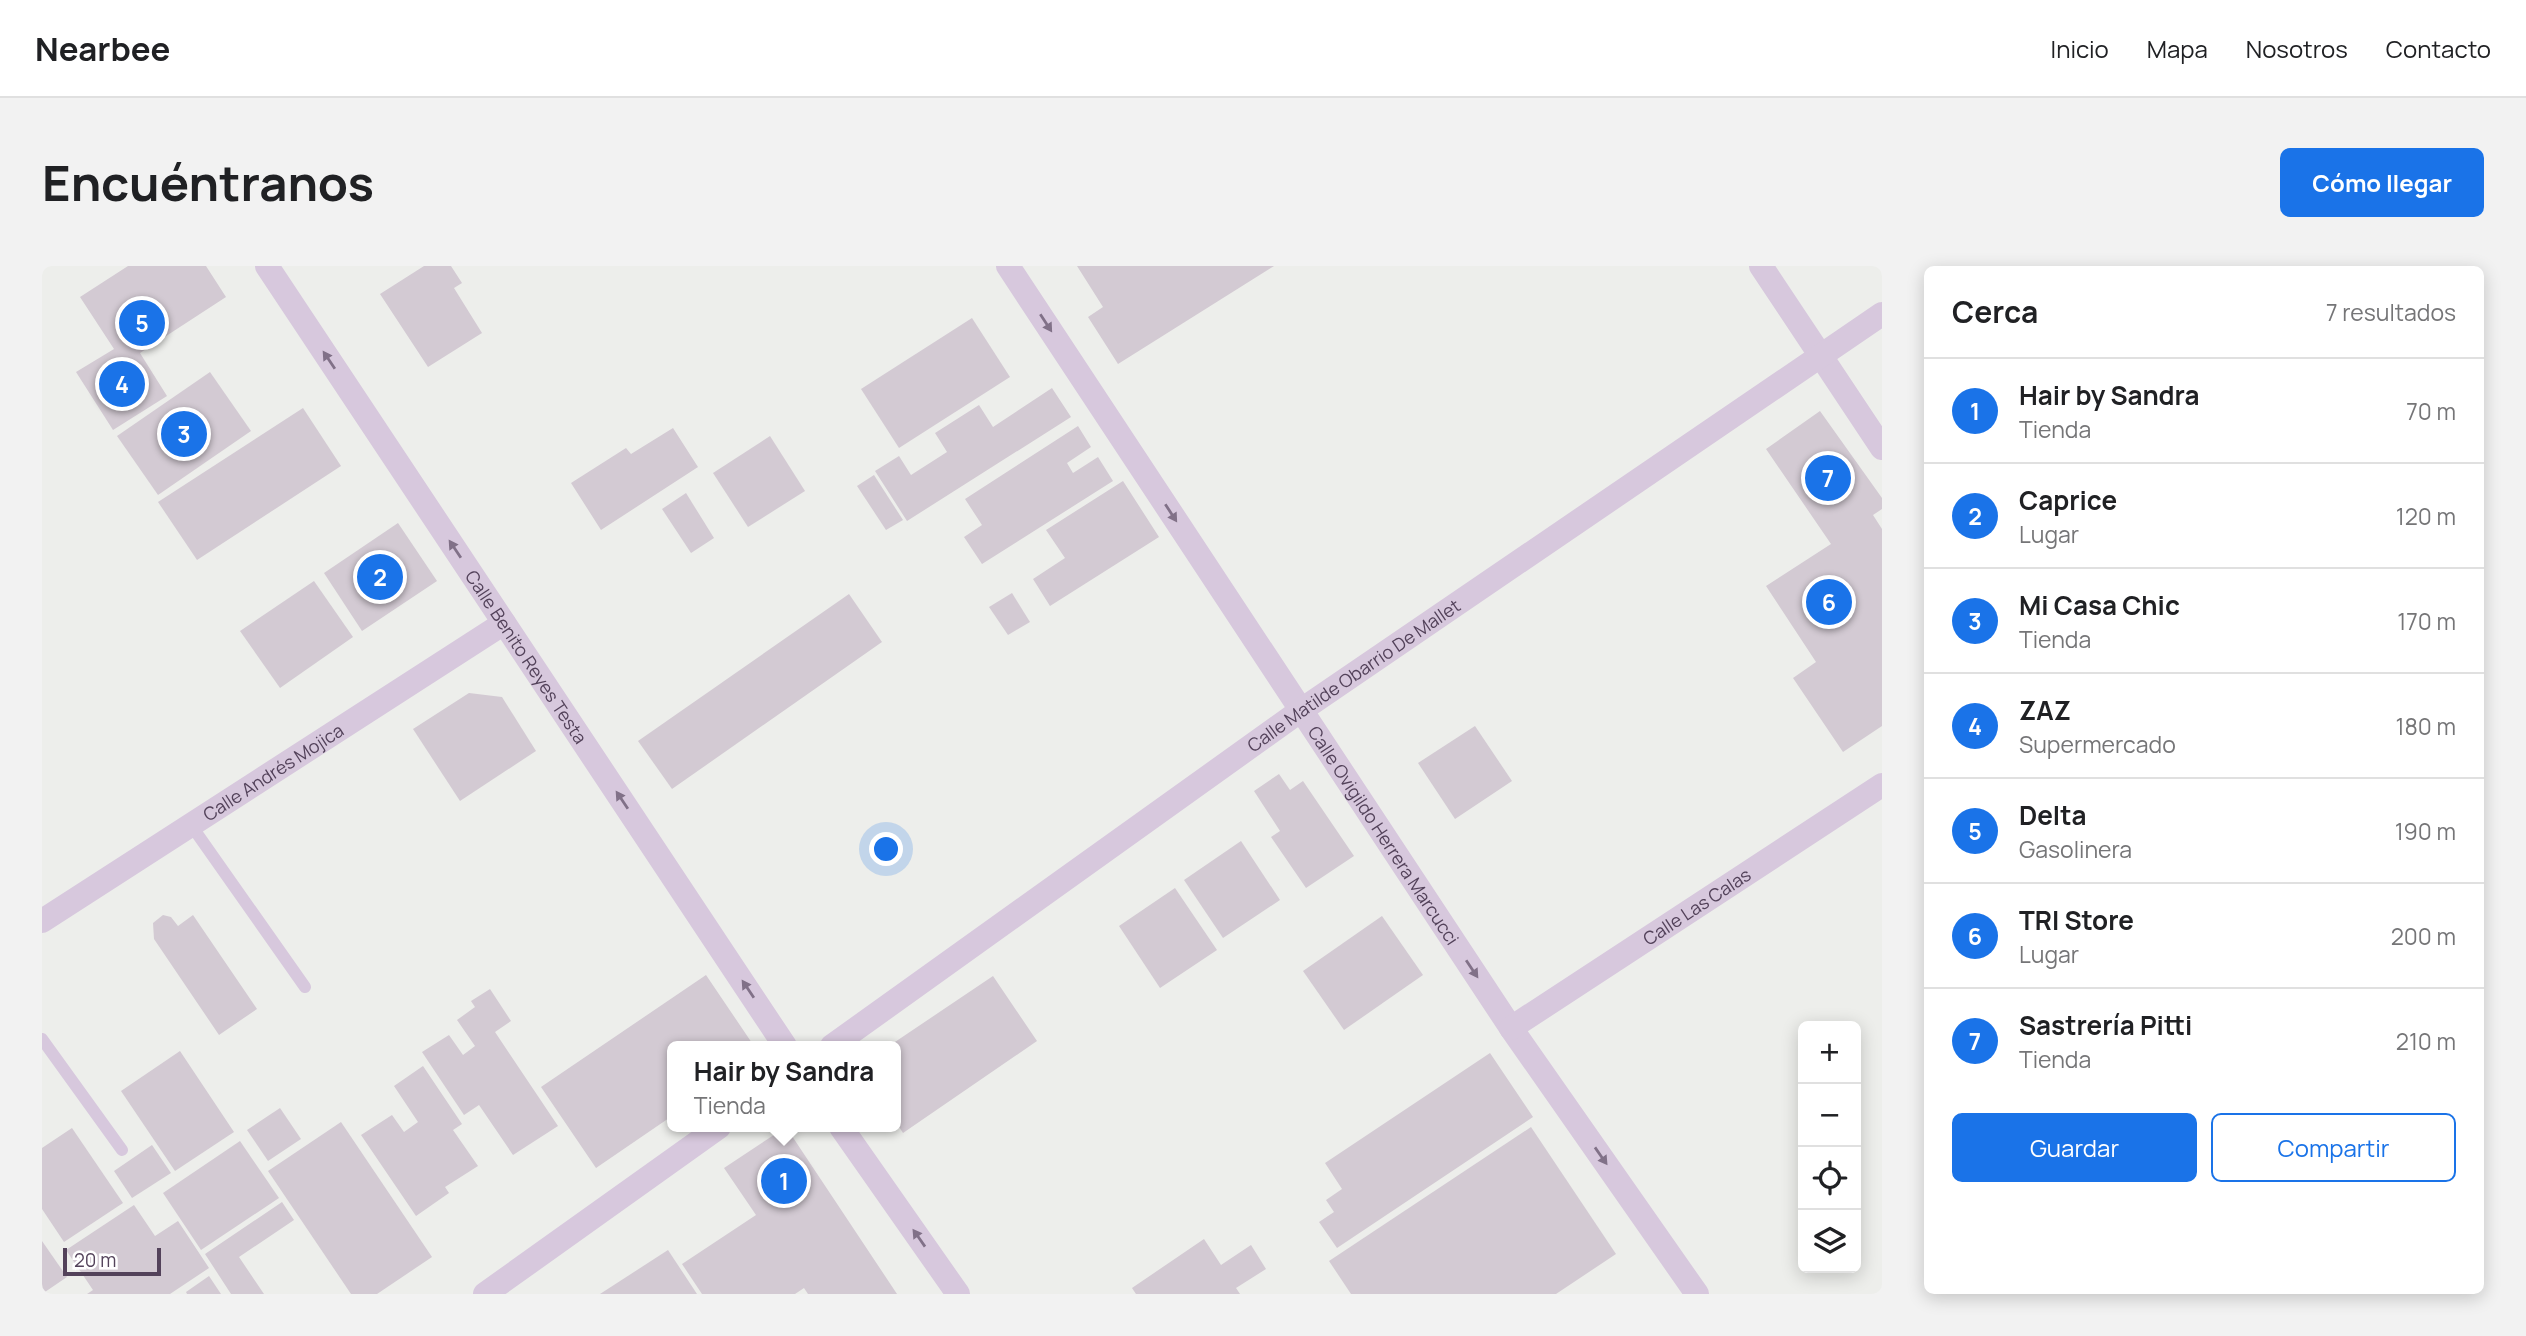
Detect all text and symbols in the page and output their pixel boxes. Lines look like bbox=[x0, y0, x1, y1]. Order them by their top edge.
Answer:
text: Nearbee bbox=[35, 26, 170, 71]
text: Inicio bbox=[2051, 32, 2109, 65]
text: Mapa bbox=[2147, 32, 2208, 65]
text: Nosotros bbox=[2246, 32, 2348, 65]
text: Contacto bbox=[2386, 32, 2491, 65]
button: Cómo llegar bbox=[2280, 148, 2484, 217]
text: Encuéntranos bbox=[42, 149, 374, 216]
text: Cerca bbox=[1952, 291, 2038, 332]
text: 7 resultados bbox=[2326, 296, 2456, 328]
pin: 5 bbox=[119, 297, 165, 349]
one-way arrow bbox=[1039, 314, 1053, 332]
one-way arrow bbox=[323, 350, 336, 369]
pin: 4 bbox=[99, 358, 145, 410]
text: Hair by Sandra bbox=[2019, 377, 2200, 413]
text: 1 bbox=[1970, 395, 1980, 427]
text: 70 m bbox=[2406, 395, 2456, 427]
pin: 3 bbox=[161, 408, 207, 460]
text: Tienda bbox=[2019, 413, 2091, 445]
pin: 7 bbox=[1805, 452, 1851, 504]
text: Caprice bbox=[2019, 482, 2117, 518]
text: 2 bbox=[1968, 500, 1982, 532]
text: 120 m bbox=[2396, 500, 2456, 532]
one-way arrow bbox=[1164, 504, 1177, 523]
text: Lugar bbox=[2019, 518, 2079, 550]
one-way arrow bbox=[449, 539, 462, 559]
pin: 2 bbox=[357, 551, 403, 603]
street label: Calle Benito Reyes Testa bbox=[460, 565, 593, 748]
pin: 6 bbox=[1806, 576, 1852, 628]
text: Mi Casa Chic bbox=[2019, 587, 2180, 623]
street label: Calle Matilde Obarrio De Mallet bbox=[1242, 593, 1465, 757]
text: 3 bbox=[1968, 605, 1982, 637]
text: 170 m bbox=[2397, 605, 2456, 637]
text: Tienda bbox=[2019, 623, 2091, 655]
text: ZAZ bbox=[2019, 692, 2071, 728]
text: 4 bbox=[1968, 710, 1982, 742]
text: 180 m bbox=[2396, 710, 2456, 742]
street label: Calle Andrés Mojica bbox=[198, 718, 348, 826]
street label: Calle Ovigildo Herrera Marcucci bbox=[1303, 721, 1465, 949]
text: Supermercado bbox=[2019, 728, 2176, 760]
one-way arrow bbox=[615, 791, 629, 809]
text: Delta bbox=[2019, 797, 2086, 833]
text: 5 bbox=[1968, 815, 1982, 847]
text: 190 m bbox=[2395, 815, 2456, 847]
your location bbox=[869, 832, 903, 866]
text: Gasolinera bbox=[2019, 833, 2132, 865]
street label: Calle Las Calas bbox=[1638, 862, 1755, 950]
text: TRI Store bbox=[2019, 902, 2134, 938]
text: 6 bbox=[1968, 920, 1982, 952]
text: 200 m bbox=[2391, 920, 2456, 952]
text: Lugar bbox=[2019, 938, 2079, 970]
one-way arrow bbox=[1465, 959, 1478, 979]
one-way arrow bbox=[741, 980, 754, 999]
text: Sastrería Pitti bbox=[2019, 1007, 2192, 1043]
map controls bbox=[1798, 1021, 1861, 1273]
button: + bbox=[1798, 1021, 1861, 1084]
text: 7 bbox=[1969, 1025, 1981, 1057]
text: 210 m bbox=[2396, 1025, 2456, 1057]
popup bbox=[667, 1041, 901, 1132]
text: Tienda bbox=[2019, 1043, 2091, 1075]
text: Hair by Sandra bbox=[694, 1053, 874, 1089]
button: − bbox=[1798, 1084, 1861, 1147]
text: Tienda bbox=[694, 1089, 766, 1121]
button: Guardar bbox=[1952, 1113, 2197, 1182]
button: Compartir bbox=[2211, 1113, 2456, 1182]
one-way arrow bbox=[1594, 1147, 1608, 1165]
button: locate bbox=[1798, 1147, 1861, 1210]
pin: 1 bbox=[761, 1155, 807, 1207]
button: layers bbox=[1798, 1210, 1861, 1273]
one-way arrow bbox=[912, 1229, 926, 1247]
scale bar bbox=[63, 1245, 161, 1277]
text: 20 m bbox=[74, 1247, 116, 1273]

